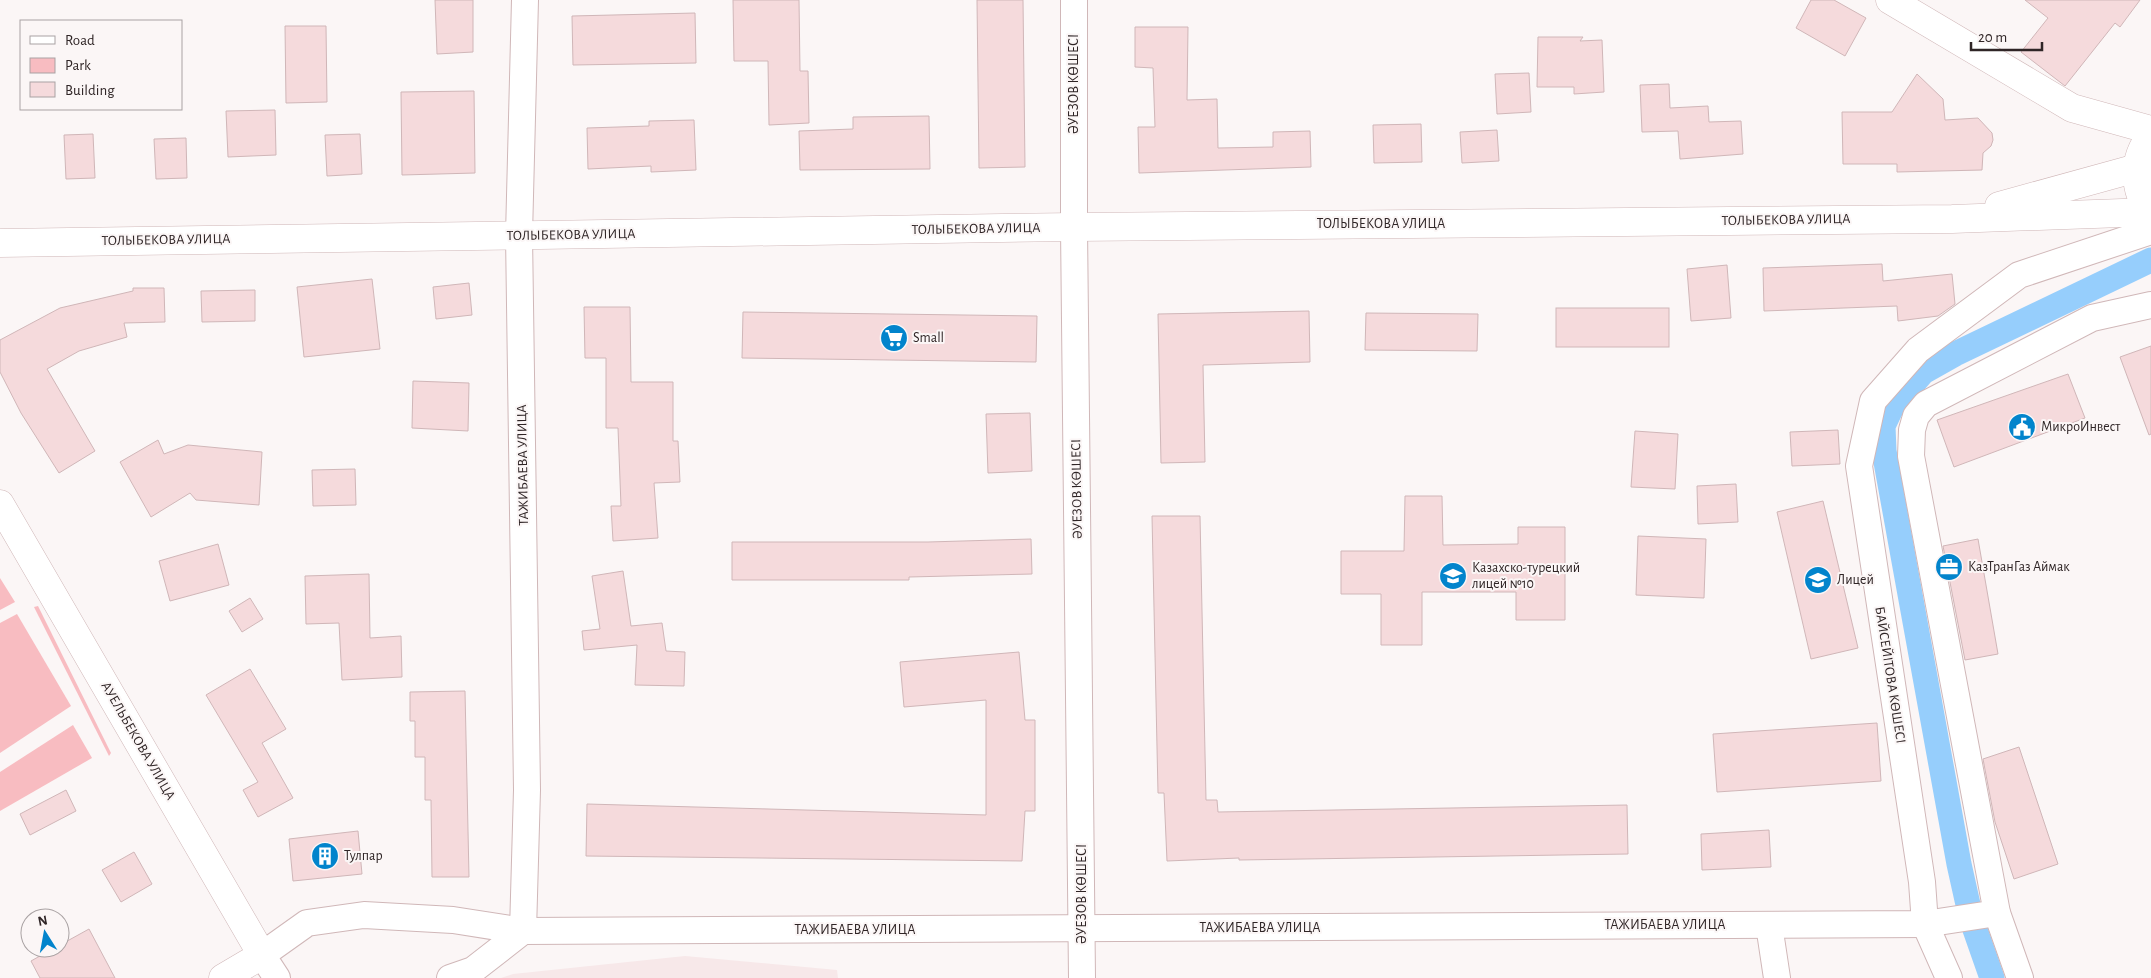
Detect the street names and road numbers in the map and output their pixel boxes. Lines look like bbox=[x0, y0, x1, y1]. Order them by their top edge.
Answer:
street label: ӘУЕЗОВ КӨШЕСІ bbox=[1067, 34, 1081, 134]
street label: ТОЛЫБЕКОВА УЛИЦА bbox=[1722, 212, 1850, 228]
street label: ТОЛЫБЕКОВА УЛИЦА bbox=[1317, 217, 1445, 231]
street label: ТОЛЫБЕКОВА УЛИЦА bbox=[912, 221, 1040, 237]
street label: ТОЛЫБЕКОВА УЛИЦА bbox=[507, 227, 635, 243]
street label: ТОЛЫБЕКОВА УЛИЦА bbox=[102, 232, 230, 248]
street label: ТАЖИБАЕВА УЛИЦА bbox=[515, 404, 531, 526]
street label: ӘУЕЗОВ КӨШЕСІ bbox=[1069, 439, 1085, 539]
street label: БАЙСЕЙІТОВА КӨШЕСІ bbox=[1872, 605, 1909, 745]
street label: АУЕЛЬБЕКОВА УЛИЦА bbox=[98, 680, 178, 802]
street label: ӘУЕЗОВ КӨШЕСІ bbox=[1075, 844, 1089, 944]
street label: ТАЖИБАЕВА УЛИЦА bbox=[1605, 918, 1726, 932]
street label: ТАЖИБАЕВА УЛИЦА bbox=[1200, 921, 1321, 935]
street label: ТАЖИБАЕВА УЛИЦА bbox=[795, 923, 916, 937]

